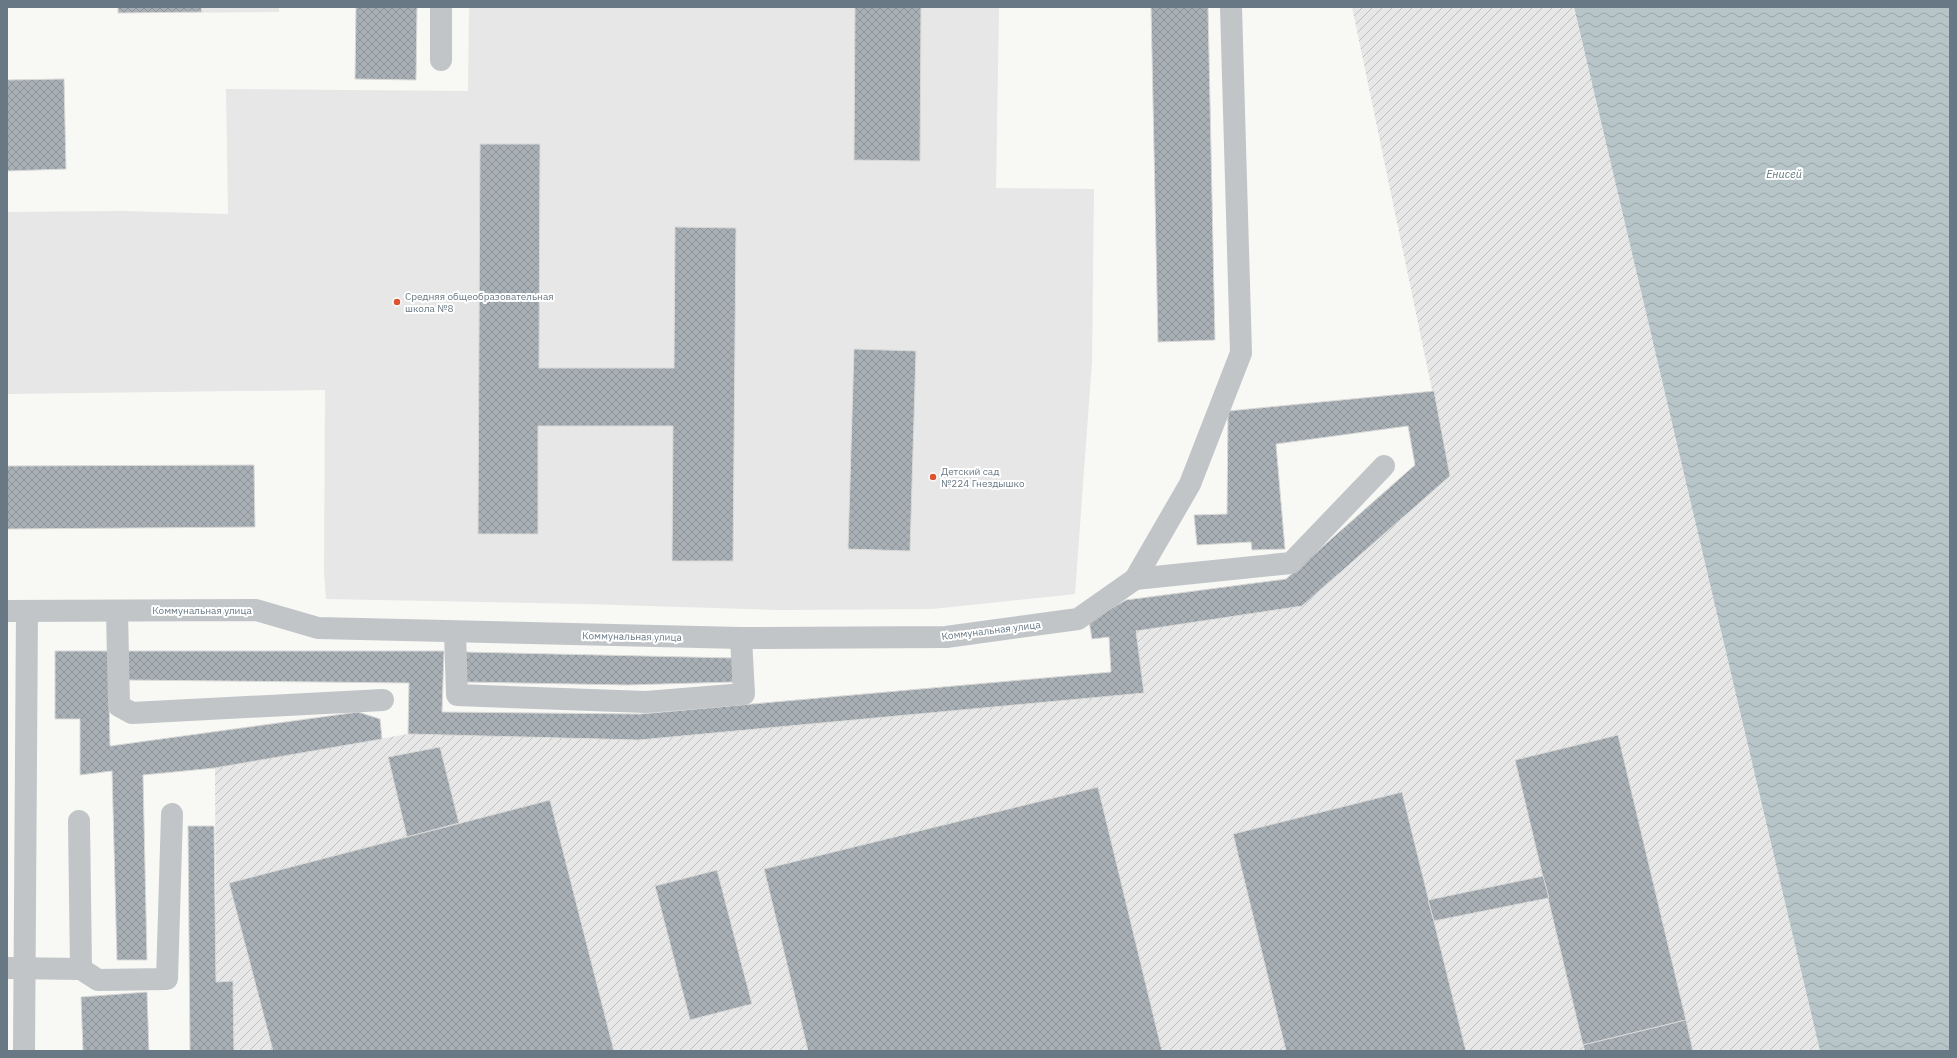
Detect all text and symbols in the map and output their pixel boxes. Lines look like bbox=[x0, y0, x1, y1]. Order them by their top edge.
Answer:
water label: Енисей bbox=[1766, 167, 1802, 181]
place label: Средняя общеобразовательная школа №8 bbox=[405, 290, 554, 315]
marker: Средняя общеобразовательная школа №8 bbox=[392, 297, 402, 307]
place label: Детский сад №224 Гнездышко bbox=[941, 465, 1025, 490]
marker: Детский сад №224 Гнездышко bbox=[928, 472, 938, 482]
street label: Коммунальная улица bbox=[152, 604, 252, 617]
street label: Коммунальная улица bbox=[941, 618, 1042, 643]
street label: Коммунальная улица bbox=[582, 629, 683, 644]

